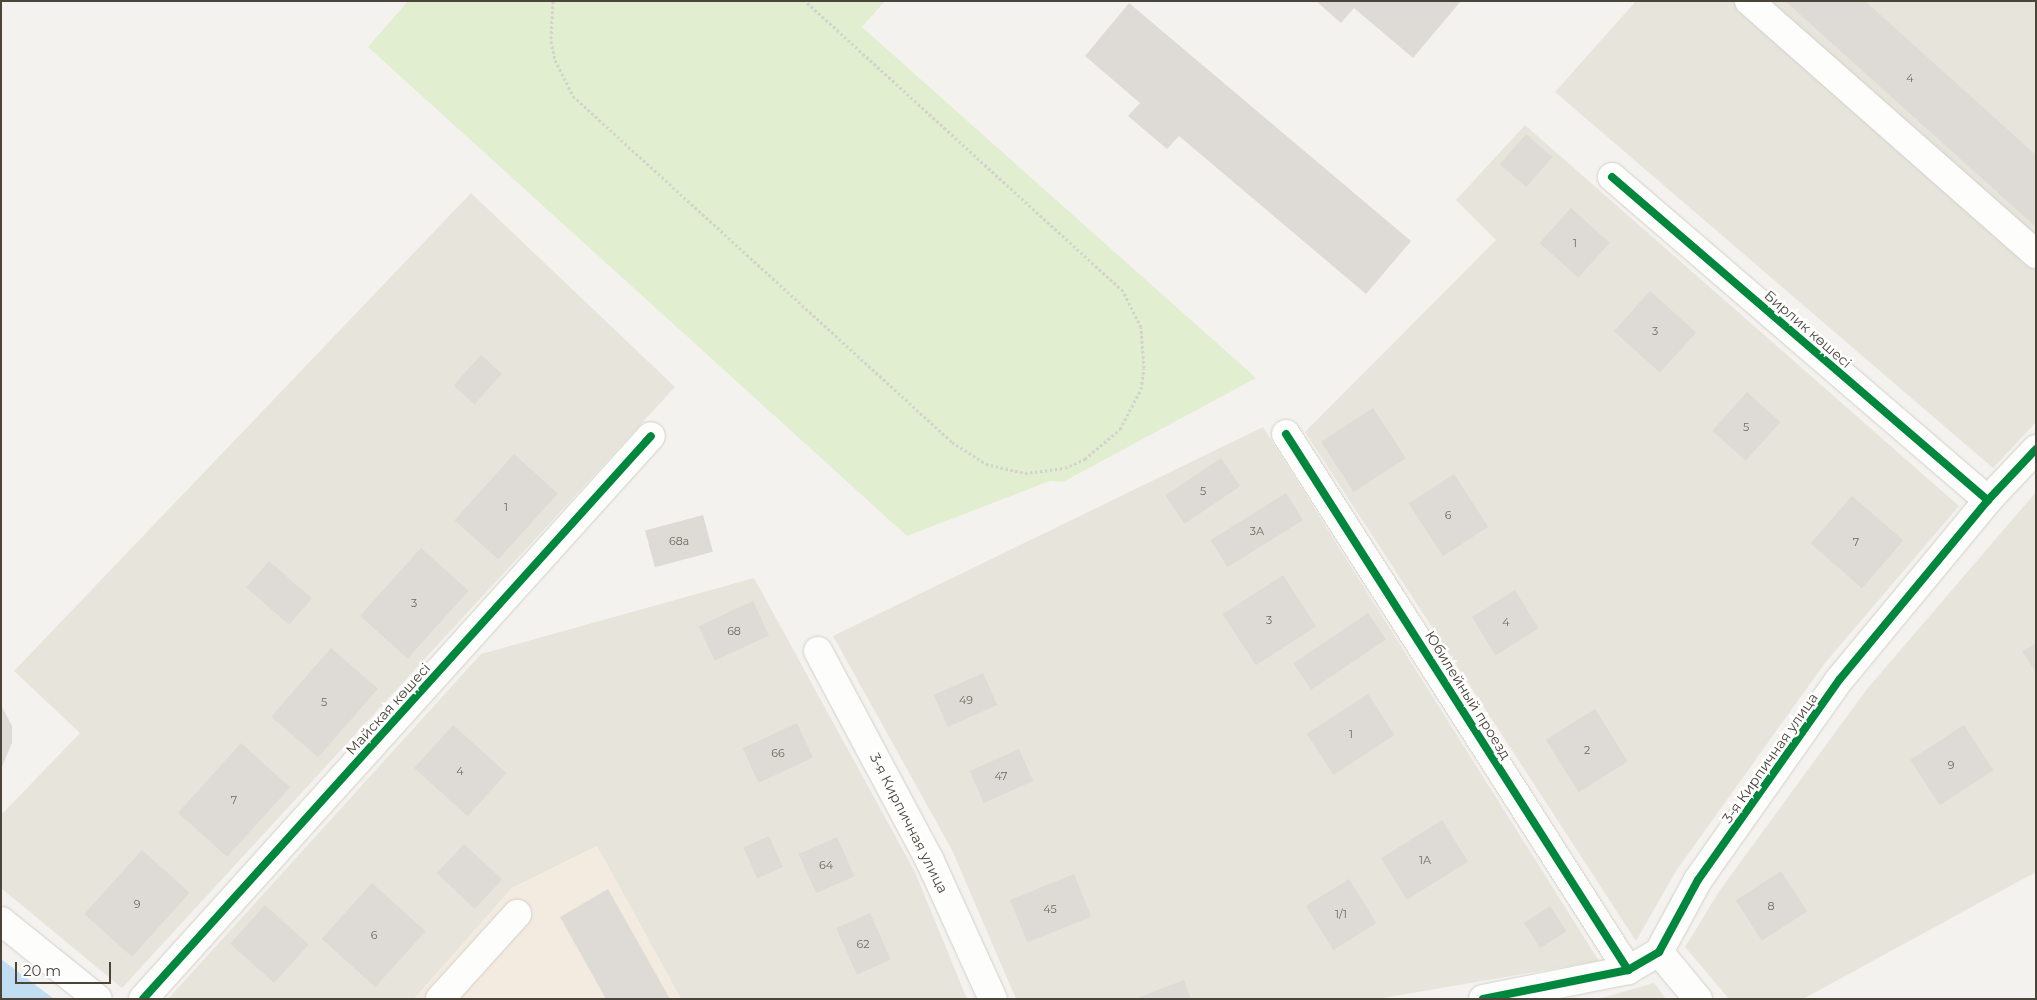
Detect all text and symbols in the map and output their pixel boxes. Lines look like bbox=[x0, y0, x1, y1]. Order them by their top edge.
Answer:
house number: 4 bbox=[1906, 71, 1914, 85]
house number: 1 bbox=[1573, 236, 1577, 250]
street label: Бирлик көшесі bbox=[1761, 287, 1855, 371]
house number: 3 bbox=[1652, 324, 1658, 338]
house number: 5 bbox=[1743, 420, 1749, 434]
house number: 5 bbox=[1200, 484, 1206, 498]
house number: 1 bbox=[504, 500, 508, 514]
house number: 6 bbox=[1445, 508, 1451, 522]
house number: 3А bbox=[1250, 524, 1264, 538]
house number: 68а bbox=[669, 534, 689, 548]
house number: 7 bbox=[1853, 535, 1859, 549]
house number: 3 bbox=[411, 596, 417, 610]
house number: 3 bbox=[1266, 613, 1272, 627]
house number: 4 bbox=[1502, 615, 1510, 629]
house number: 68 bbox=[727, 624, 741, 638]
street label: Юбилейный проезд bbox=[1422, 628, 1514, 762]
street label: Майская көшесі bbox=[342, 660, 434, 758]
street label: 3-я Кирпичная улица bbox=[1719, 690, 1821, 826]
house number: 49 bbox=[959, 693, 973, 707]
house number: 5 bbox=[321, 695, 327, 709]
house number: 1 bbox=[1349, 727, 1353, 741]
house number: 2 bbox=[1584, 743, 1590, 757]
house number: 66 bbox=[771, 746, 785, 760]
street label: 3-я Кирпичная улица bbox=[866, 750, 952, 896]
house number: 9 bbox=[1948, 758, 1954, 772]
house number: 4 bbox=[456, 764, 464, 778]
house number: 47 bbox=[994, 769, 1008, 783]
house number: 7 bbox=[231, 793, 237, 807]
house number: 1А bbox=[1419, 853, 1431, 867]
house number: 64 bbox=[819, 858, 833, 872]
house number: 9 bbox=[134, 897, 140, 911]
house number: 8 bbox=[1767, 899, 1775, 913]
house number: 45 bbox=[1043, 902, 1057, 916]
house number: 1/1 bbox=[1335, 907, 1347, 921]
house number: 6 bbox=[371, 928, 377, 942]
house number: 62 bbox=[857, 937, 869, 951]
scale bar bbox=[18, 952, 114, 984]
text: 20 m bbox=[23, 961, 61, 980]

